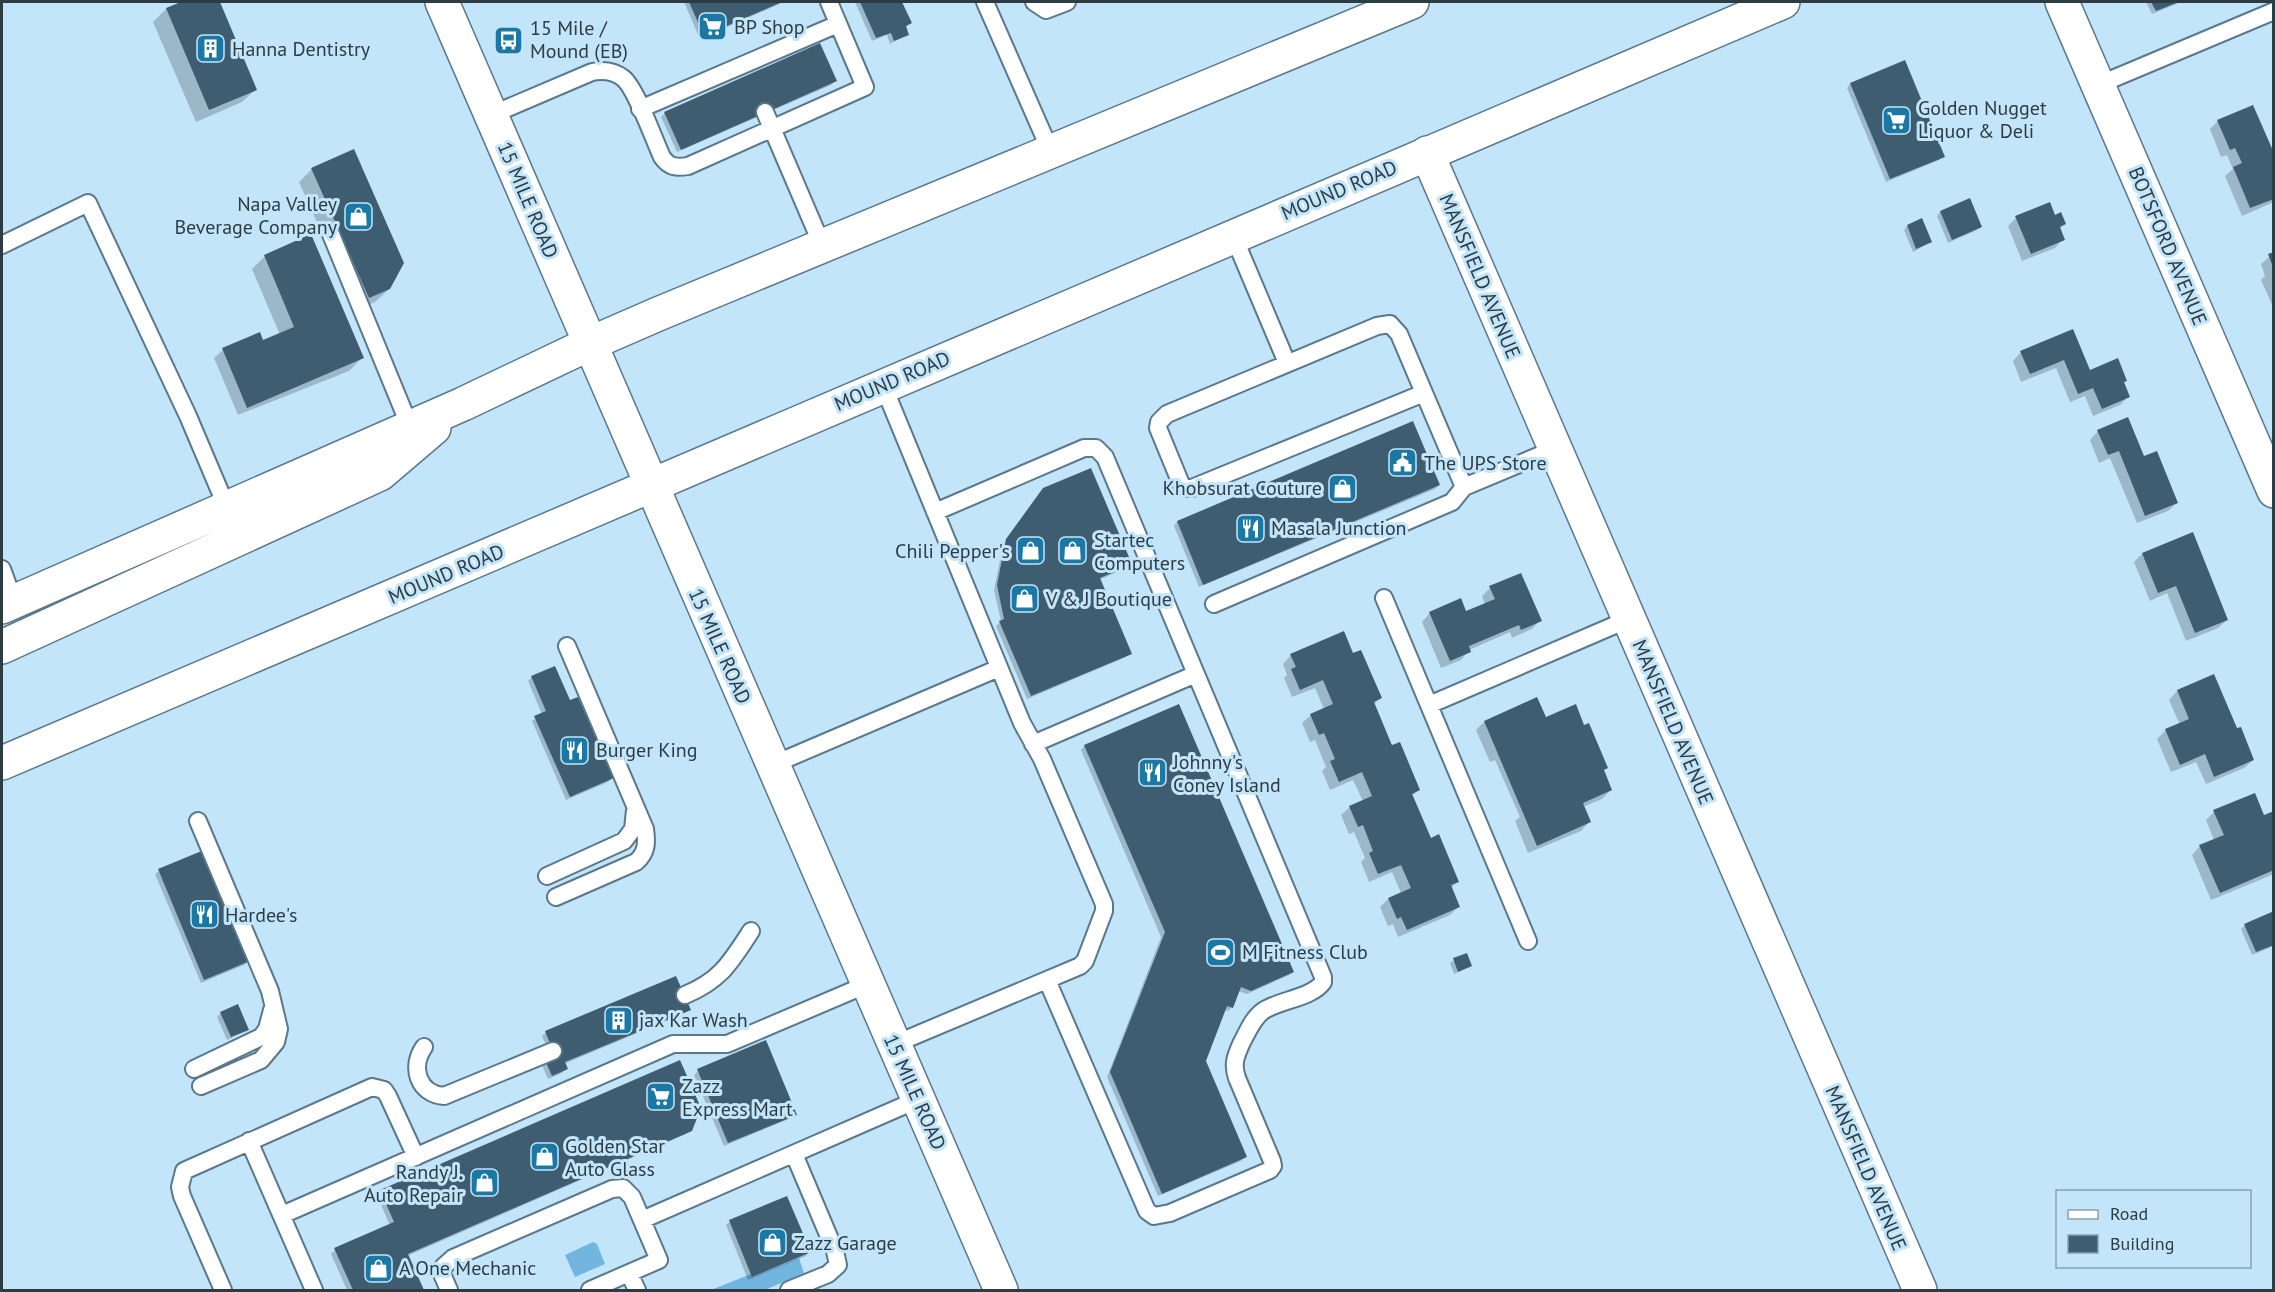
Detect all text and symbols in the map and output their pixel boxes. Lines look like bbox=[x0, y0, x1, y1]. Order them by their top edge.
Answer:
supermarket icon: BP Shop bbox=[697, 11, 729, 43]
place label: BP Shop bbox=[734, 14, 805, 40]
place label: 15 Mile / Mound (EB) bbox=[530, 15, 628, 64]
bus stop icon: 15 Mile / Mound (EB) bbox=[493, 24, 525, 56]
building icon: Hanna Dentistry bbox=[195, 33, 227, 65]
place label: Hanna Dentistry bbox=[232, 36, 371, 62]
place label: Golden Nugget Liquor & Deli bbox=[1918, 95, 2047, 144]
supermarket icon: Golden Nugget Liquor & Deli bbox=[1881, 104, 1913, 136]
street label: 15 MILE ROAD bbox=[492, 138, 564, 262]
street label: MOUND ROAD bbox=[1277, 154, 1401, 226]
street label: BOTSFORD AVENUE bbox=[2123, 163, 2213, 329]
street label: MANSFIELD AVENUE bbox=[1434, 190, 1526, 362]
place label: Napa Valley Beverage Company bbox=[174, 191, 338, 240]
shop icon: Napa Valley Beverage Company bbox=[342, 200, 374, 232]
street label: MOUND ROAD bbox=[830, 345, 954, 417]
public building icon: The UPS Store bbox=[1387, 447, 1419, 479]
place label: The UPS Store bbox=[1424, 450, 1547, 476]
shop icon: Khobsurat Couture bbox=[1327, 472, 1359, 504]
place label: Khobsurat Couture bbox=[1163, 475, 1322, 501]
restaurant icon: Masala Junction bbox=[1234, 512, 1266, 544]
place label: Masala Junction bbox=[1271, 515, 1407, 541]
place label: Startec Computers bbox=[1094, 527, 1185, 576]
shop icon: Chili Pepper's bbox=[1015, 535, 1047, 567]
shop icon: Startec Computers bbox=[1057, 535, 1089, 567]
street label: MOUND ROAD bbox=[384, 538, 508, 610]
place label: Chili Pepper's bbox=[895, 538, 1010, 564]
shop icon: V & J Boutique bbox=[1009, 583, 1041, 615]
street label: 15 MILE ROAD bbox=[683, 584, 757, 708]
place label: V & J Boutique bbox=[1045, 586, 1172, 612]
street label: MANSFIELD AVENUE bbox=[1627, 636, 1719, 808]
restaurant icon: Burger King bbox=[559, 734, 591, 766]
place label: Burger King bbox=[596, 737, 698, 763]
place label: Johnny's Coney Island bbox=[1172, 749, 1281, 798]
restaurant icon: Johnny's Coney Island bbox=[1136, 757, 1168, 789]
restaurant icon: Hardee's bbox=[188, 899, 220, 931]
place label: Hardee's bbox=[225, 902, 297, 928]
sports icon: M Fitness Club bbox=[1205, 936, 1237, 968]
place label: M Fitness Club bbox=[1242, 939, 1368, 965]
building icon: jax Kar Wash bbox=[602, 1004, 634, 1036]
place label: jax Kar Wash bbox=[639, 1007, 748, 1033]
street label: 15 MILE ROAD bbox=[878, 1030, 952, 1154]
place label: Zazz Express Mart bbox=[682, 1073, 793, 1122]
supermarket icon: Zazz Express Mart bbox=[645, 1081, 677, 1113]
street label: MANSFIELD AVENUE bbox=[1820, 1082, 1912, 1254]
place label: Golden Star Auto Glass bbox=[565, 1133, 665, 1182]
shop icon: Golden Star Auto Glass bbox=[528, 1141, 560, 1173]
place label: Randy J. Auto Repair bbox=[364, 1159, 463, 1208]
shop icon: Randy J. Auto Repair bbox=[468, 1167, 500, 1199]
legend bbox=[2056, 1190, 2251, 1268]
text: Road bbox=[2110, 1202, 2148, 1225]
shop icon: Zazz Garage bbox=[757, 1227, 789, 1259]
place label: Zazz Garage bbox=[794, 1230, 897, 1256]
text: Building bbox=[2110, 1232, 2174, 1255]
shop icon: A One Mechanic bbox=[362, 1252, 394, 1284]
place label: A One Mechanic bbox=[399, 1255, 536, 1281]

